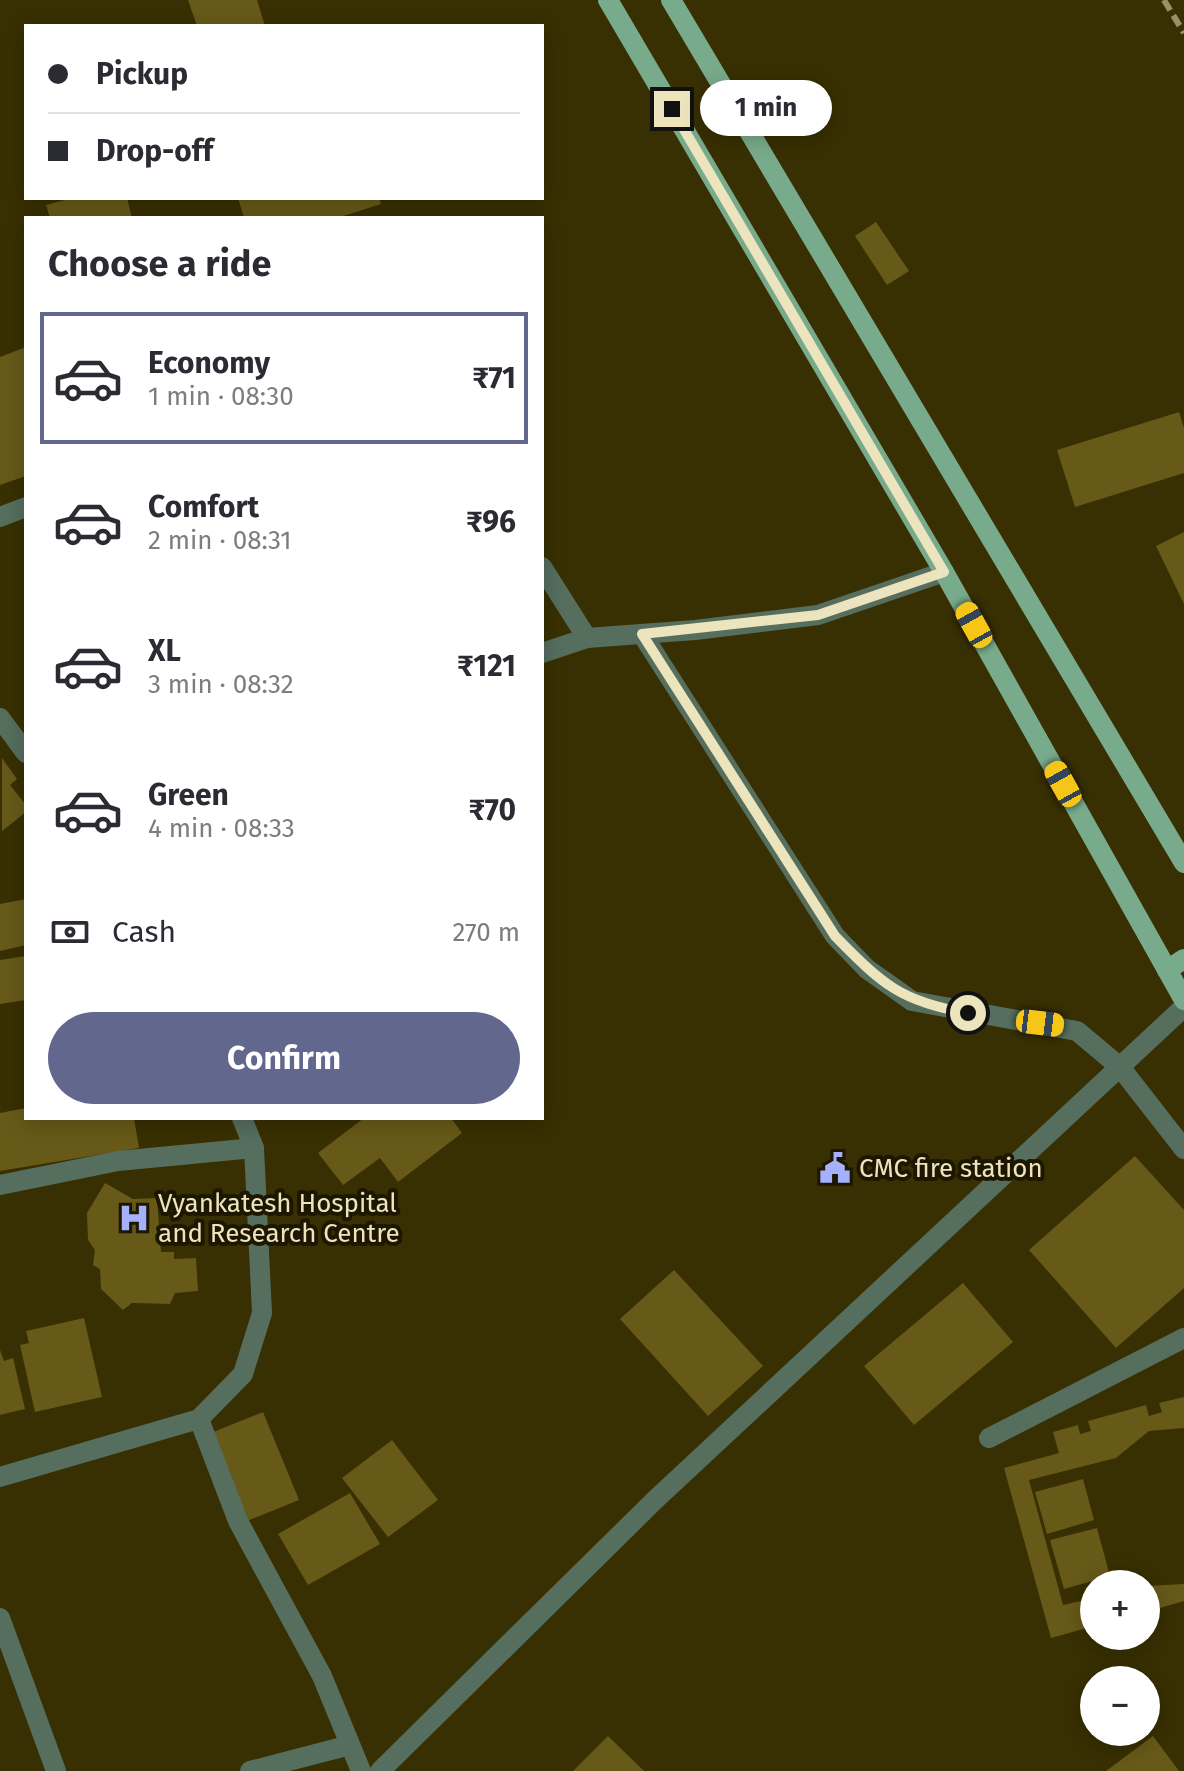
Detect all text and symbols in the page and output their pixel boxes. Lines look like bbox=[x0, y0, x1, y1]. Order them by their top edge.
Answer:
text: Pickup bbox=[96, 56, 188, 92]
callout: 1 min bbox=[700, 81, 832, 137]
route end bbox=[654, 91, 690, 127]
text: 1 min bbox=[735, 92, 797, 123]
text: Drop-off bbox=[96, 133, 213, 169]
text: Choose a ride bbox=[48, 242, 271, 286]
icon: car bbox=[52, 342, 124, 414]
text: Economy bbox=[148, 345, 270, 381]
text: ₹71 bbox=[472, 360, 516, 396]
text: 1 min · 08:30 bbox=[148, 381, 294, 412]
icon: car bbox=[52, 486, 124, 558]
text: Comfort bbox=[148, 489, 259, 525]
text: ₹96 bbox=[466, 504, 516, 540]
text: 2 min · 08:31 bbox=[148, 525, 292, 556]
car bbox=[952, 598, 996, 652]
icon: car bbox=[52, 630, 124, 702]
text: XL bbox=[148, 633, 181, 669]
text: ₹121 bbox=[457, 648, 516, 684]
text: 3 min · 08:32 bbox=[148, 669, 294, 700]
car bbox=[1041, 757, 1085, 811]
icon: car bbox=[52, 774, 124, 846]
text: Green bbox=[148, 777, 229, 813]
text: ₹70 bbox=[468, 792, 516, 828]
text: 4 min · 08:33 bbox=[148, 813, 295, 844]
icon: cash bbox=[48, 910, 92, 954]
text: Cash bbox=[112, 914, 176, 950]
text: 270 m bbox=[452, 917, 520, 948]
route start bbox=[950, 995, 986, 1031]
car bbox=[1015, 1008, 1065, 1038]
button: Confirm bbox=[48, 1012, 520, 1104]
public building icon: CMC fire station bbox=[818, 1151, 852, 1185]
place label: CMC fire station bbox=[859, 1153, 1043, 1184]
place label: Vyankatesh Hospital and Research Centre bbox=[158, 1188, 400, 1249]
hospital icon: Vyankatesh Hospital and Research Centre bbox=[117, 1201, 151, 1235]
map controls bbox=[1080, 1570, 1160, 1746]
button: + bbox=[1080, 1570, 1160, 1650]
button: − bbox=[1080, 1666, 1160, 1746]

